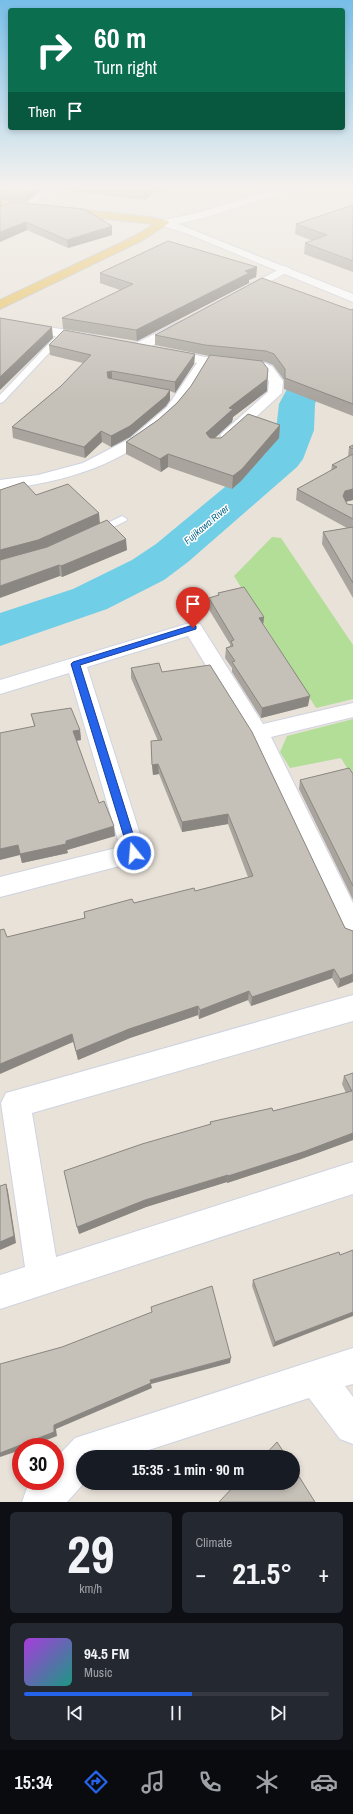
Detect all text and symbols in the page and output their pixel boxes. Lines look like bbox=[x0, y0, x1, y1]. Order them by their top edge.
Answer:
text: 60 m bbox=[94, 19, 146, 57]
icon: right bbox=[28, 24, 80, 76]
text: Turn right bbox=[94, 55, 157, 80]
icon: arrive bbox=[64, 100, 86, 122]
text: Then bbox=[28, 101, 56, 122]
water label: Fujikawa River bbox=[181, 502, 232, 547]
pin bbox=[176, 587, 210, 628]
icon: arrive bbox=[182, 593, 204, 615]
position arrow bbox=[113, 832, 155, 874]
speed limit sign: 30 bbox=[12, 1438, 64, 1490]
text: 15:35 · 1 min · 90 m bbox=[132, 1459, 244, 1480]
text: 29 bbox=[67, 1519, 114, 1589]
text: Climate bbox=[196, 1534, 232, 1551]
text: 21.5° bbox=[232, 1553, 292, 1593]
text: − bbox=[196, 1559, 206, 1589]
text: + bbox=[318, 1559, 329, 1589]
text: km/h bbox=[79, 1580, 102, 1597]
text: 94.5 FM bbox=[84, 1643, 129, 1664]
text: Music bbox=[84, 1664, 112, 1681]
icon: previous bbox=[64, 1702, 86, 1724]
icon: pause bbox=[165, 1702, 187, 1724]
icon: next bbox=[267, 1702, 289, 1724]
icon: directions bbox=[82, 1768, 110, 1796]
icon: music bbox=[139, 1768, 167, 1796]
icon: phone bbox=[196, 1768, 224, 1796]
icon: climate bbox=[253, 1768, 281, 1796]
icon: car bbox=[310, 1768, 338, 1796]
text: 15:34 bbox=[15, 1770, 52, 1795]

